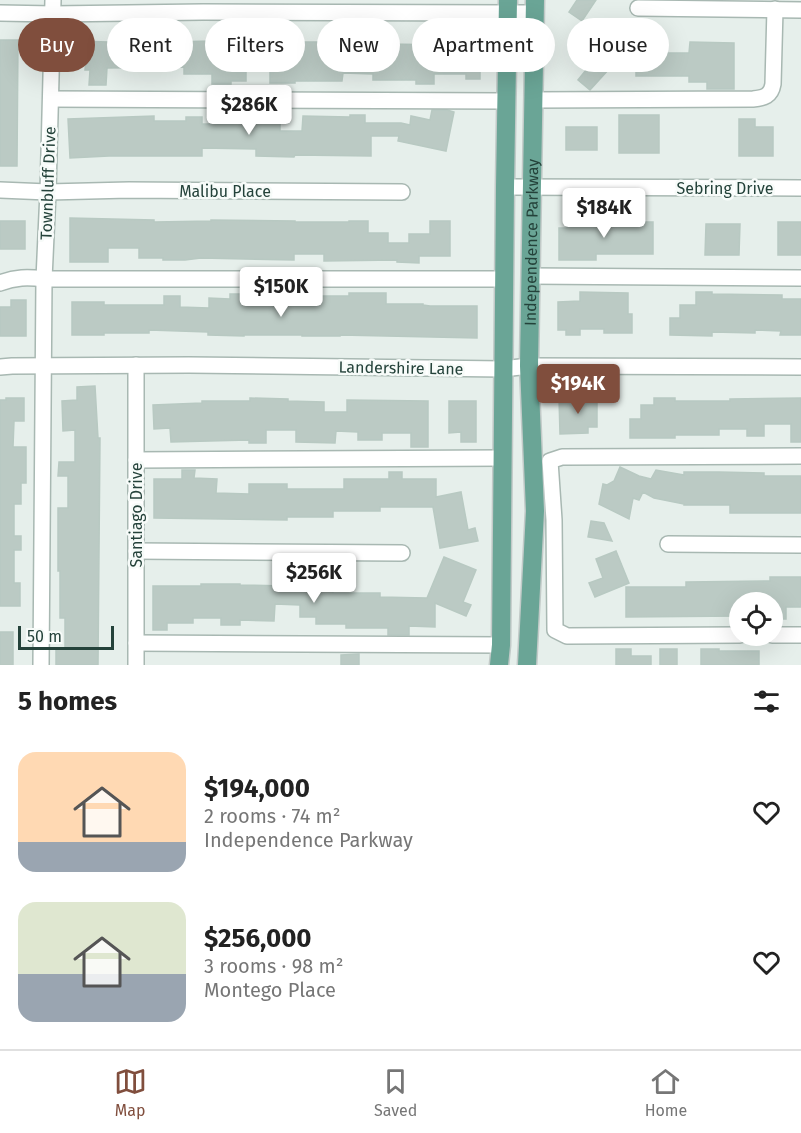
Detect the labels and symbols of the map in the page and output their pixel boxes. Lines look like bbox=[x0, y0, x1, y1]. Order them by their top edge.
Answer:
pin: $286K bbox=[207, 85, 291, 136]
street label: Townbluff Drive bbox=[37, 126, 59, 240]
street label: Independence Parkway bbox=[520, 158, 542, 326]
street label: Sebring Drive bbox=[676, 179, 774, 198]
street label: Malibu Place bbox=[179, 182, 271, 201]
pin: $184K bbox=[562, 188, 646, 239]
pin: $150K bbox=[239, 267, 323, 318]
street label: Landershire Lane bbox=[338, 357, 464, 379]
pin: $194K bbox=[536, 364, 620, 415]
street label: Santiago Drive bbox=[127, 463, 146, 567]
pin: $256K bbox=[272, 553, 356, 604]
scale bar bbox=[18, 623, 114, 650]

